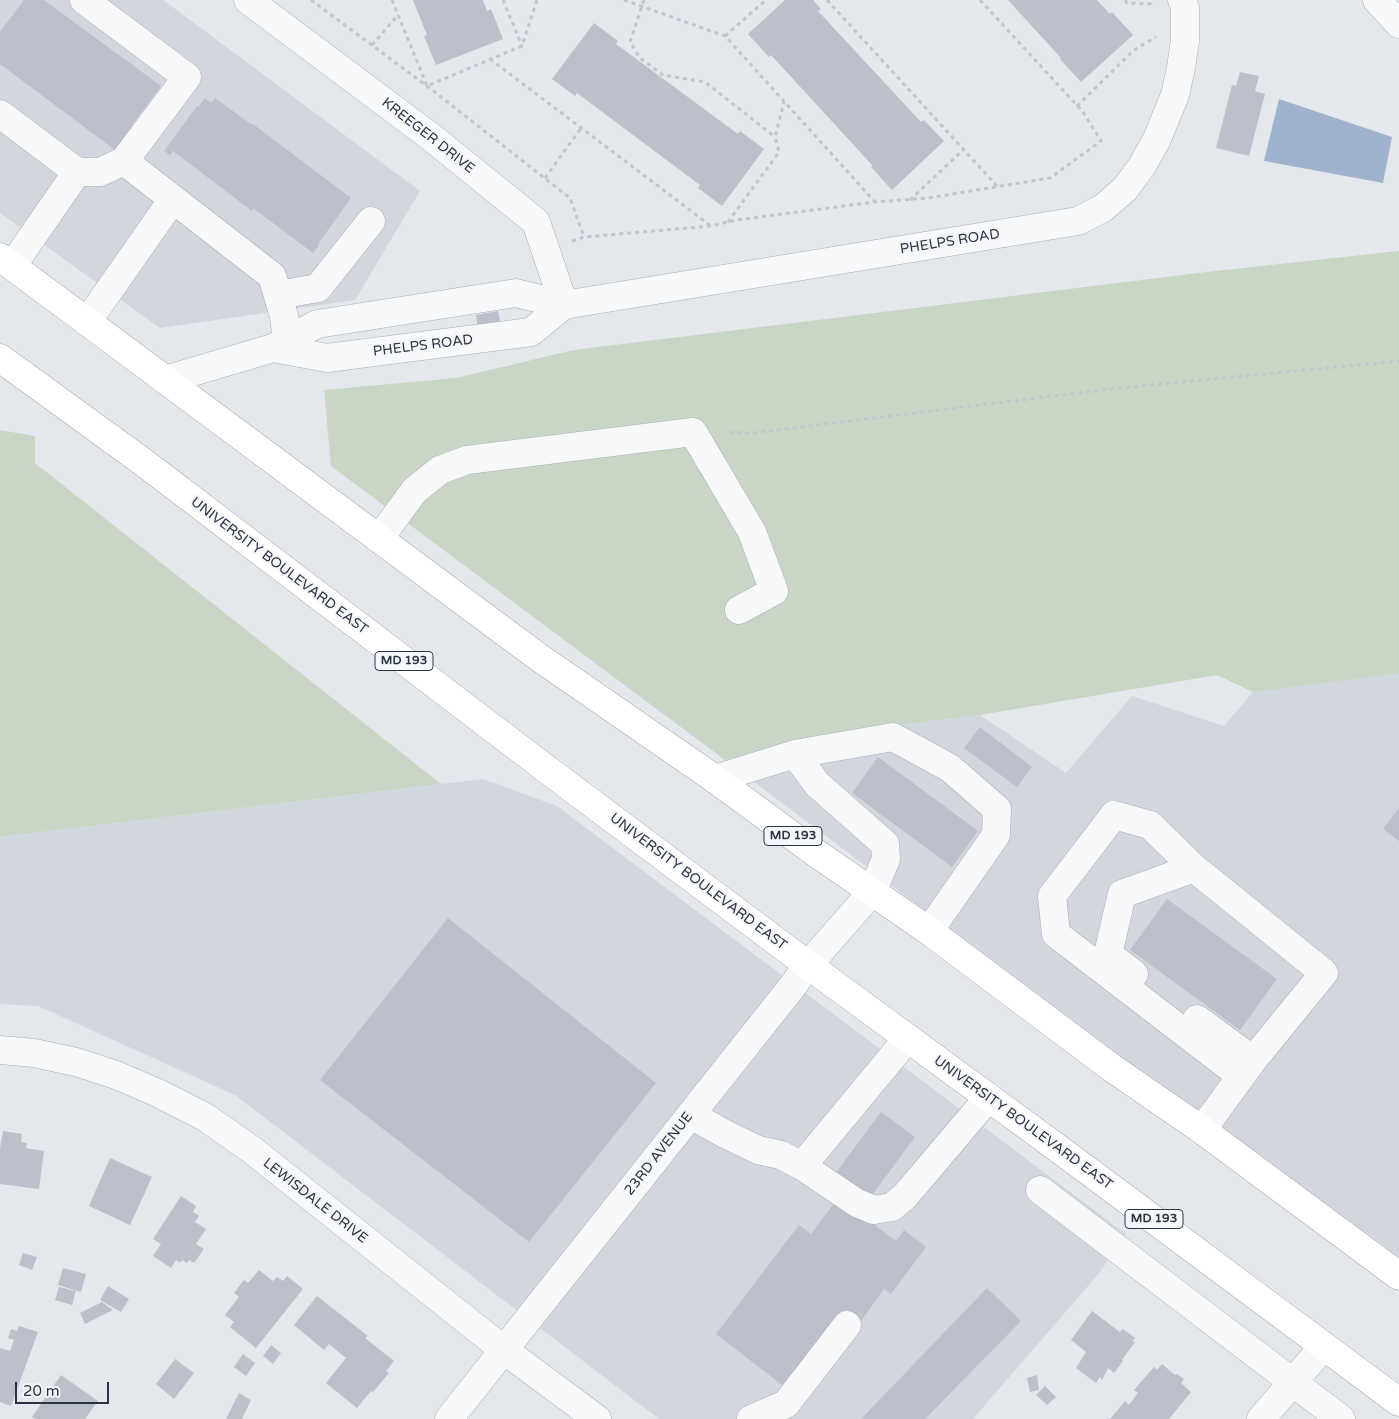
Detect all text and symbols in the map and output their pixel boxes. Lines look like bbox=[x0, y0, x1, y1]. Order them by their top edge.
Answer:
street label: KREEGER DRIVE bbox=[378, 94, 478, 178]
street label: PHELPS ROAD bbox=[899, 226, 1001, 258]
street label: PHELPS ROAD bbox=[372, 332, 474, 360]
street label: UNIVERSITY BOULEVARD EAST bbox=[187, 494, 371, 638]
road number: MD 193 bbox=[375, 651, 433, 670]
street label: UNIVERSITY BOULEVARD EAST bbox=[606, 810, 790, 954]
road number: MD 193 bbox=[764, 826, 822, 846]
street label: UNIVERSITY BOULEVARD EAST bbox=[930, 1052, 1116, 1194]
street label: 23RD AVENUE bbox=[621, 1109, 697, 1199]
street label: LEWISDALE DRIVE bbox=[259, 1155, 371, 1247]
road number: MD 193 bbox=[1125, 1210, 1183, 1228]
scale bar bbox=[18, 1372, 111, 1404]
text: 20 m bbox=[23, 1382, 60, 1400]

